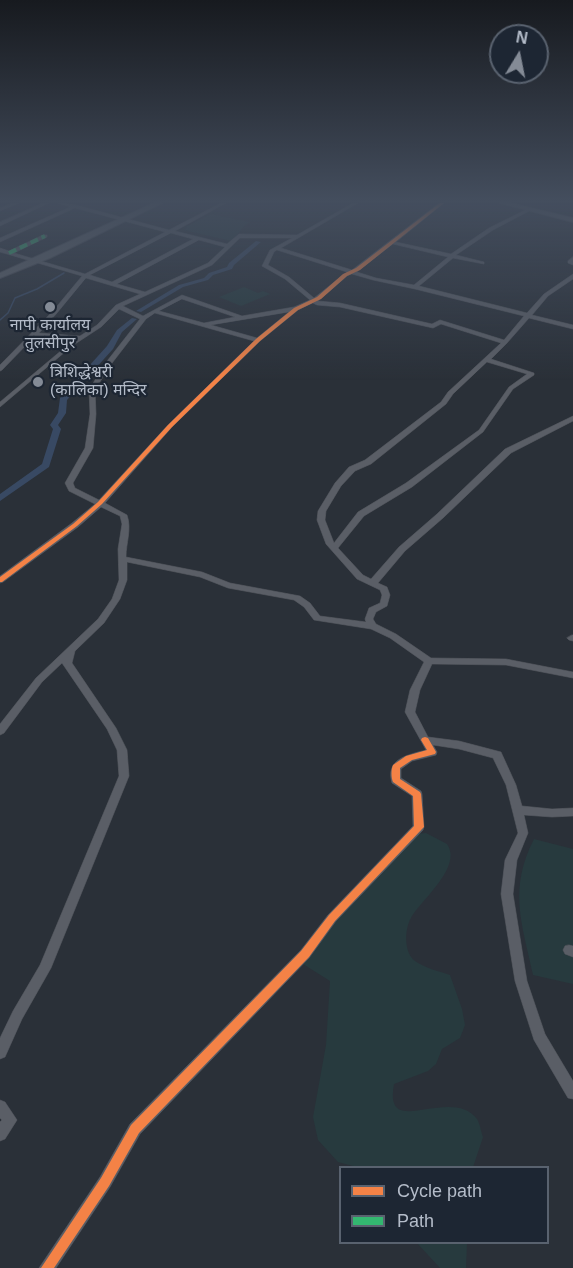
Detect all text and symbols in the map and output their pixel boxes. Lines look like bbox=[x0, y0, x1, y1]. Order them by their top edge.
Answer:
north arrow bbox=[489, 24, 549, 84]
text: N bbox=[515, 28, 529, 47]
marker: नापी कार्यालय तुलसीपुर bbox=[43, 300, 57, 314]
place label: नापी कार्यालय तुलसीपुर bbox=[10, 316, 90, 354]
place label: त्रिशिद्धेश्वरी (कालिका) मन्दिर bbox=[50, 363, 147, 401]
marker: त्रिशिद्धेश्वरी (कालिका) मन्दिर bbox=[31, 375, 45, 389]
legend bbox=[339, 1166, 549, 1244]
text: Cycle path bbox=[397, 1181, 482, 1201]
text: Path bbox=[397, 1211, 434, 1231]

